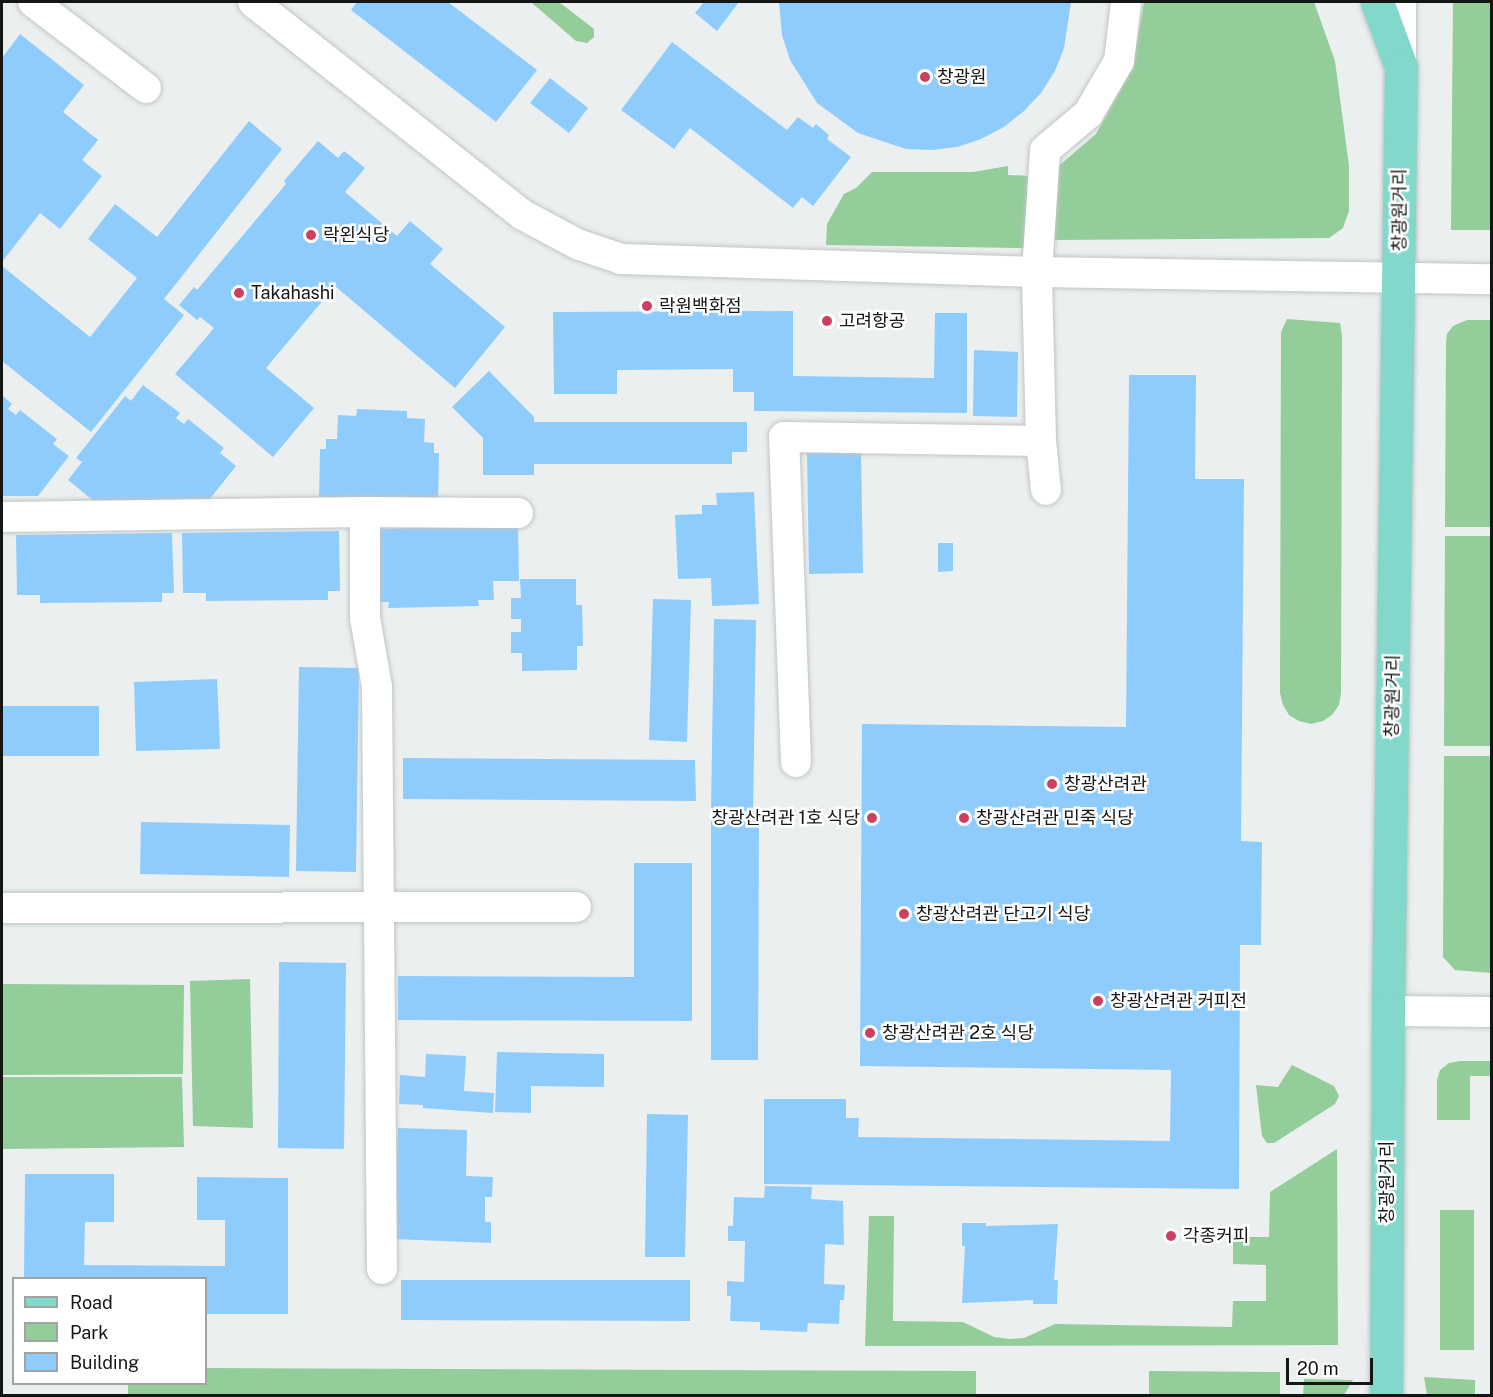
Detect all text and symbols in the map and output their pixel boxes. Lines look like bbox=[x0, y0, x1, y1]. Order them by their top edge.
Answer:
place label: 창광원 bbox=[937, 66, 987, 88]
marker: 창광원 bbox=[918, 70, 932, 84]
street label: 창광원거리 bbox=[1389, 169, 1411, 251]
place label: 락왼식당 bbox=[323, 224, 389, 246]
marker: 락왼식당 bbox=[304, 228, 318, 242]
place label: Takahashi bbox=[251, 282, 335, 304]
marker: Takahashi bbox=[232, 286, 246, 300]
place label: 락원백화점 bbox=[659, 295, 742, 317]
marker: 락원백화점 bbox=[640, 299, 654, 313]
place label: 고려항공 bbox=[839, 310, 905, 332]
marker: 고려항공 bbox=[820, 314, 834, 328]
street label: 창광원거리 bbox=[1381, 654, 1405, 738]
place label: 창광산려관 bbox=[1064, 773, 1147, 795]
marker: 창광산려관 bbox=[1045, 777, 1059, 791]
place label: 창광산려관 1호 식당 bbox=[711, 807, 860, 829]
place label: 창광산려관 민죽 식당 bbox=[976, 807, 1134, 829]
marker: 창광산려관 1호 식당 bbox=[865, 811, 879, 825]
marker: 창광산려관 민죽 식당 bbox=[957, 811, 971, 825]
place label: 창광산려관 단고기 식당 bbox=[916, 903, 1090, 925]
marker: 창광산려관 단고기 식당 bbox=[897, 907, 911, 921]
place label: 창광산려관 커피전 bbox=[1110, 990, 1247, 1012]
marker: 창광산려관 커피전 bbox=[1091, 994, 1105, 1008]
place label: 창광산려관 2호 식당 bbox=[882, 1022, 1034, 1044]
marker: 창광산려관 2호 식당 bbox=[863, 1026, 877, 1040]
street label: 창광원거리 bbox=[1376, 1141, 1398, 1223]
place label: 각종커피 bbox=[1183, 1225, 1249, 1247]
marker: 각종커피 bbox=[1164, 1229, 1178, 1243]
legend bbox=[12, 1277, 207, 1385]
text: Road bbox=[70, 1292, 113, 1313]
text: Park bbox=[70, 1322, 108, 1343]
scale bar bbox=[1289, 1346, 1376, 1384]
text: Building bbox=[70, 1352, 139, 1373]
text: 20 m bbox=[1297, 1358, 1339, 1379]

